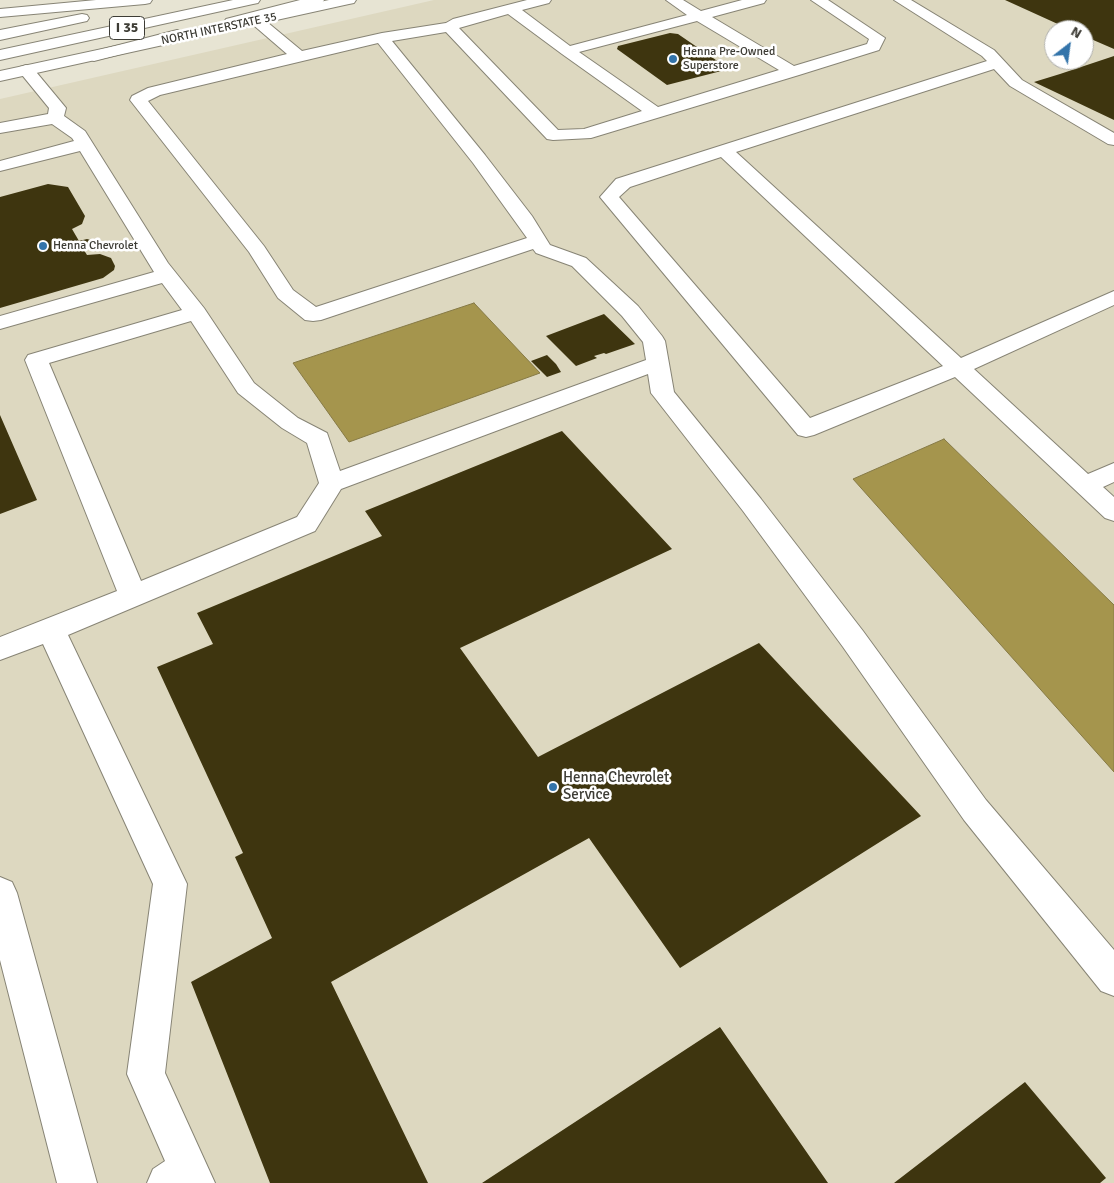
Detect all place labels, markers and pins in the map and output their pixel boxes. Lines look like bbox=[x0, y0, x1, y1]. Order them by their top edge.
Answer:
place label: Henna Pre-Owned Superstore bbox=[683, 45, 775, 73]
marker: Henna Pre-Owned Superstore bbox=[667, 53, 679, 65]
place label: Henna Chevrolet bbox=[53, 239, 138, 253]
marker: Henna Chevrolet bbox=[37, 240, 49, 252]
place label: Henna Chevrolet Service bbox=[563, 769, 669, 804]
marker: Henna Chevrolet Service bbox=[547, 781, 559, 793]

